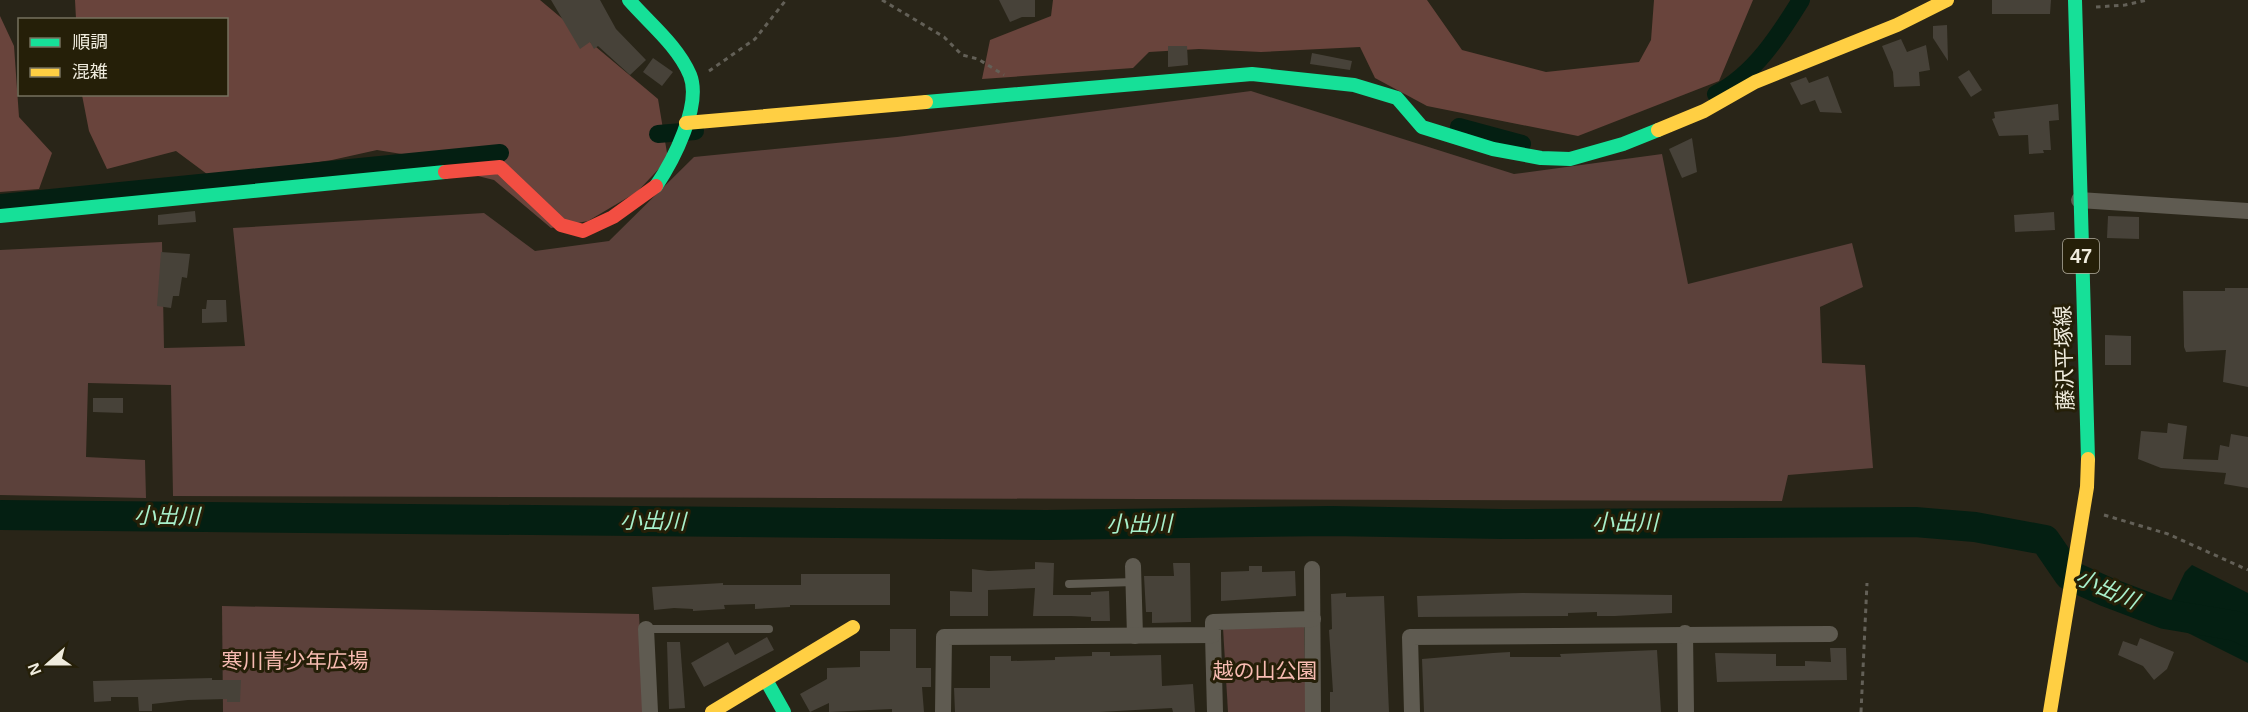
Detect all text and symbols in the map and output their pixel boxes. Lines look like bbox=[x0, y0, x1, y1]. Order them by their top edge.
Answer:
legend bbox=[18, 18, 228, 96]
text: 順調 bbox=[72, 32, 108, 52]
text: 混雑 bbox=[72, 62, 108, 82]
road number: 47 bbox=[2063, 239, 2099, 273]
street label: 藤沢平塚線 bbox=[2051, 305, 2077, 411]
water label: 小出川 bbox=[134, 503, 202, 529]
water label: 小出川 bbox=[620, 508, 688, 534]
water label: 小出川 bbox=[1592, 510, 1660, 535]
water label: 小出川 bbox=[1106, 511, 1174, 537]
water label: 小出川 bbox=[2072, 564, 2144, 615]
north arrow bbox=[18, 634, 78, 694]
park label: 寒川青少年広場 bbox=[222, 649, 369, 672]
park label: 越の山公園 bbox=[1213, 659, 1318, 682]
text: N bbox=[24, 661, 44, 678]

